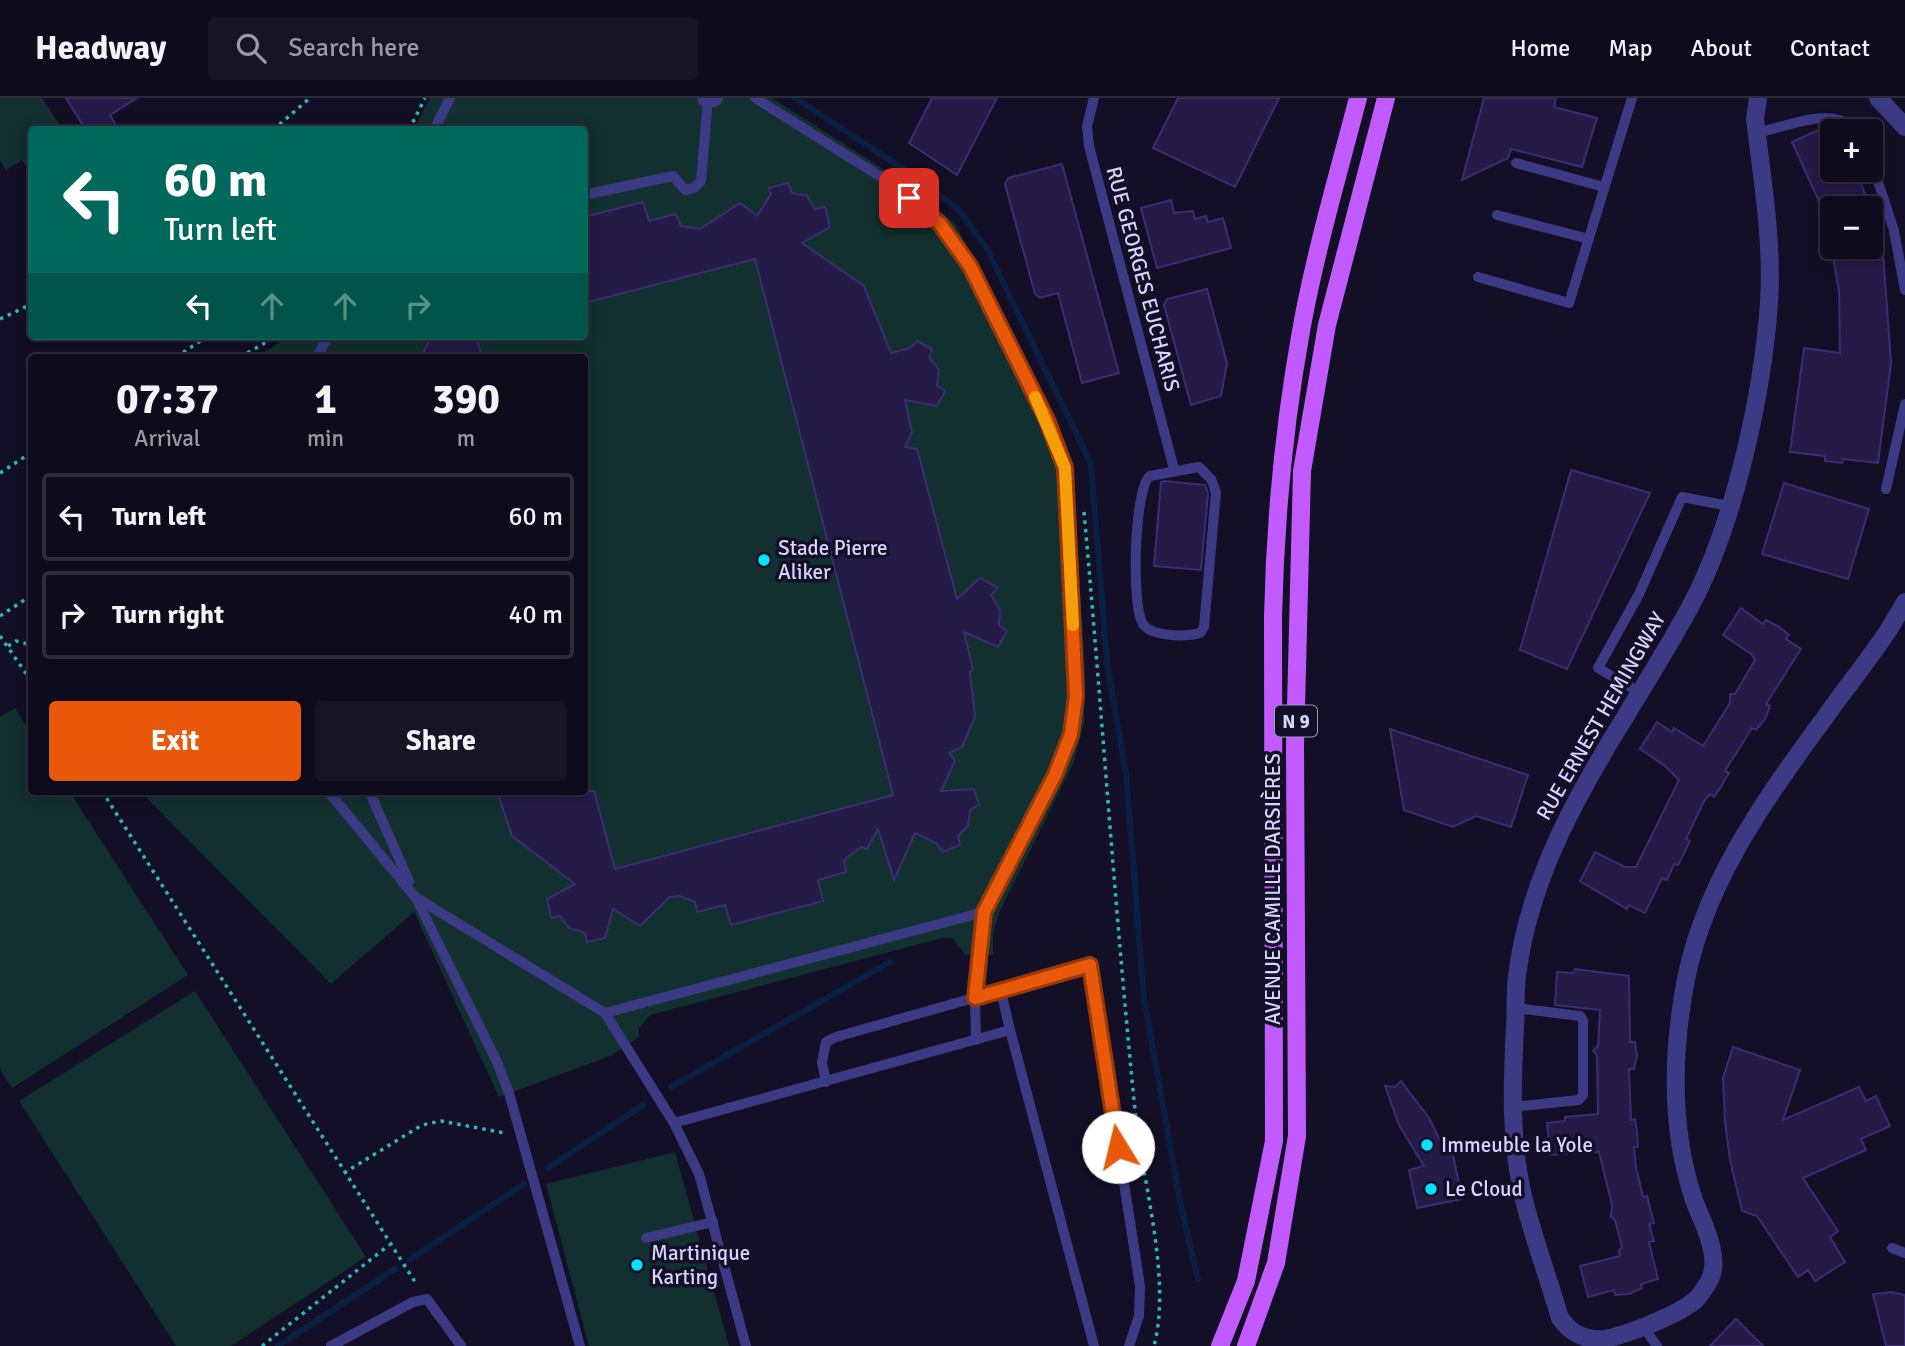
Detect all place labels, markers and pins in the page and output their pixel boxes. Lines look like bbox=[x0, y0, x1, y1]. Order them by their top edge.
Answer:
pin bbox=[879, 168, 939, 228]
place label: Stade Pierre Aliker bbox=[778, 535, 888, 585]
marker: Stade Pierre Aliker bbox=[756, 552, 772, 568]
place label: Immeuble la Yole bbox=[1441, 1132, 1593, 1158]
marker: Immeuble la Yole bbox=[1419, 1137, 1435, 1153]
place label: Le Cloud bbox=[1445, 1176, 1523, 1202]
marker: Le Cloud bbox=[1423, 1181, 1439, 1197]
place label: Martinique Karting bbox=[651, 1240, 750, 1290]
marker: Martinique Karting bbox=[629, 1257, 645, 1273]

